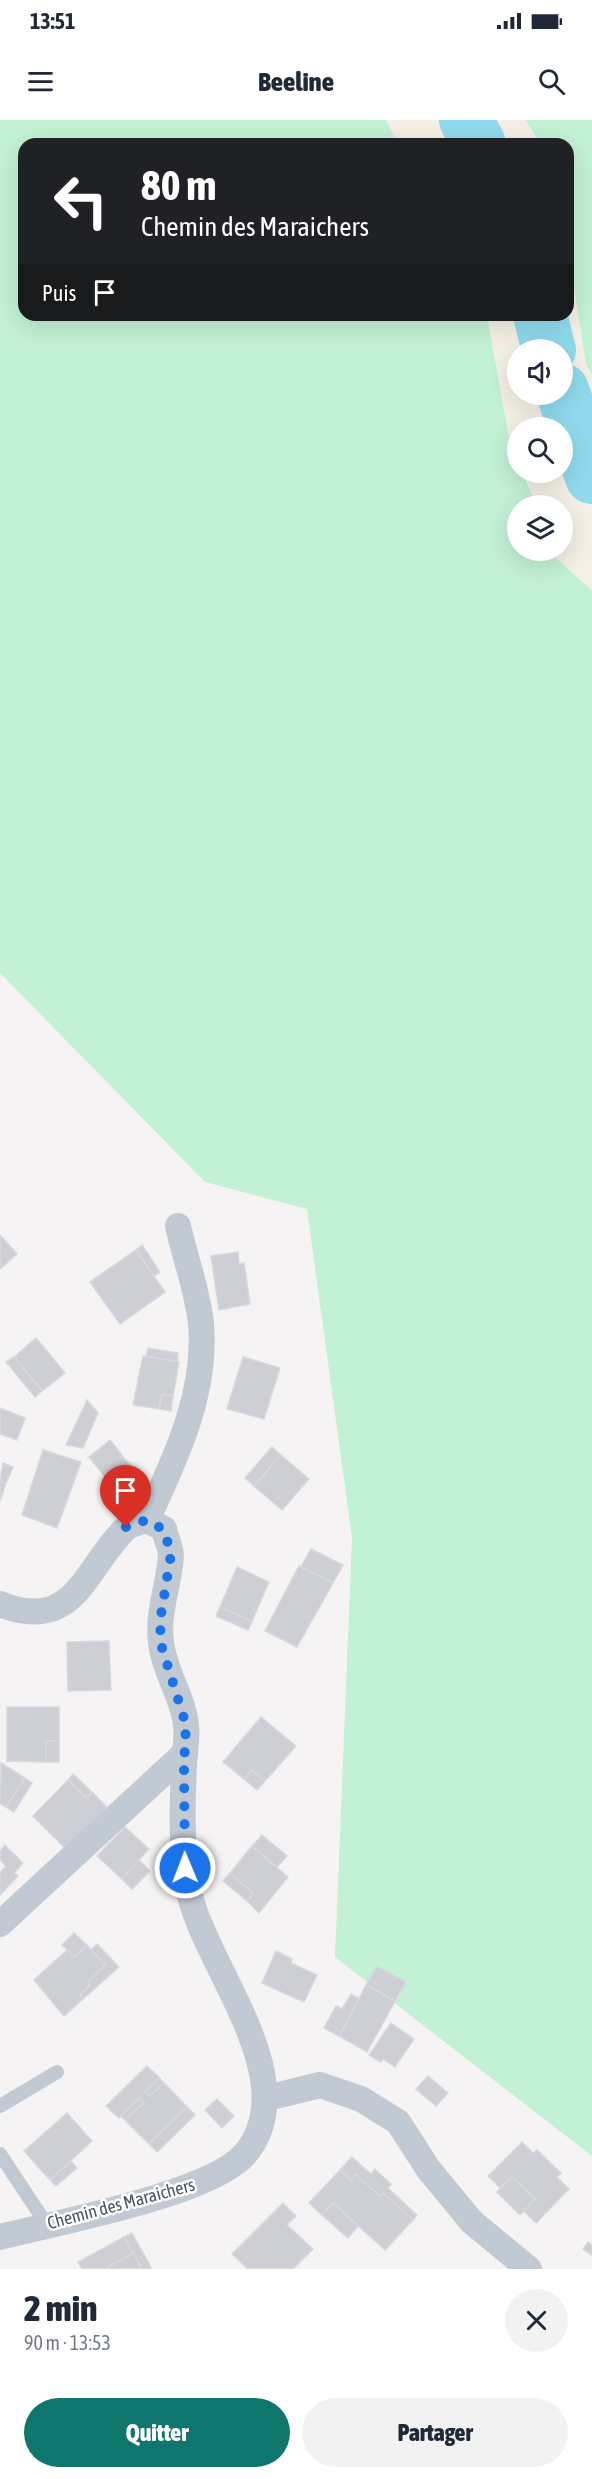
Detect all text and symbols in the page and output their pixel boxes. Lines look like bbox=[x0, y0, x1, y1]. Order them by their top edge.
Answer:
text: 13:51 bbox=[30, 8, 75, 34]
icon: menu bbox=[24, 65, 57, 98]
icon: search bbox=[535, 65, 568, 98]
text: Beeline bbox=[258, 66, 334, 97]
text: 80 m bbox=[141, 161, 216, 209]
icon: left bbox=[42, 162, 120, 240]
text: Chemin des Maraichers bbox=[141, 211, 369, 242]
icon: arrive bbox=[88, 276, 121, 309]
text: Puis bbox=[42, 280, 76, 306]
map controls bbox=[507, 339, 573, 561]
button: sound bbox=[507, 339, 573, 405]
button: search bbox=[507, 417, 573, 483]
button: layers bbox=[507, 495, 573, 561]
pin bbox=[100, 1465, 151, 1527]
icon: arrive bbox=[109, 1474, 142, 1507]
position arrow bbox=[153, 1836, 217, 1900]
street label: Chemin des Maraichers bbox=[45, 2174, 197, 2233]
text: 2 min bbox=[24, 2287, 98, 2329]
button: close bbox=[505, 2289, 568, 2352]
text: 90 m · 13:53 bbox=[24, 2331, 111, 2354]
button: Quitter bbox=[24, 2398, 290, 2467]
button: Partager bbox=[302, 2398, 568, 2467]

